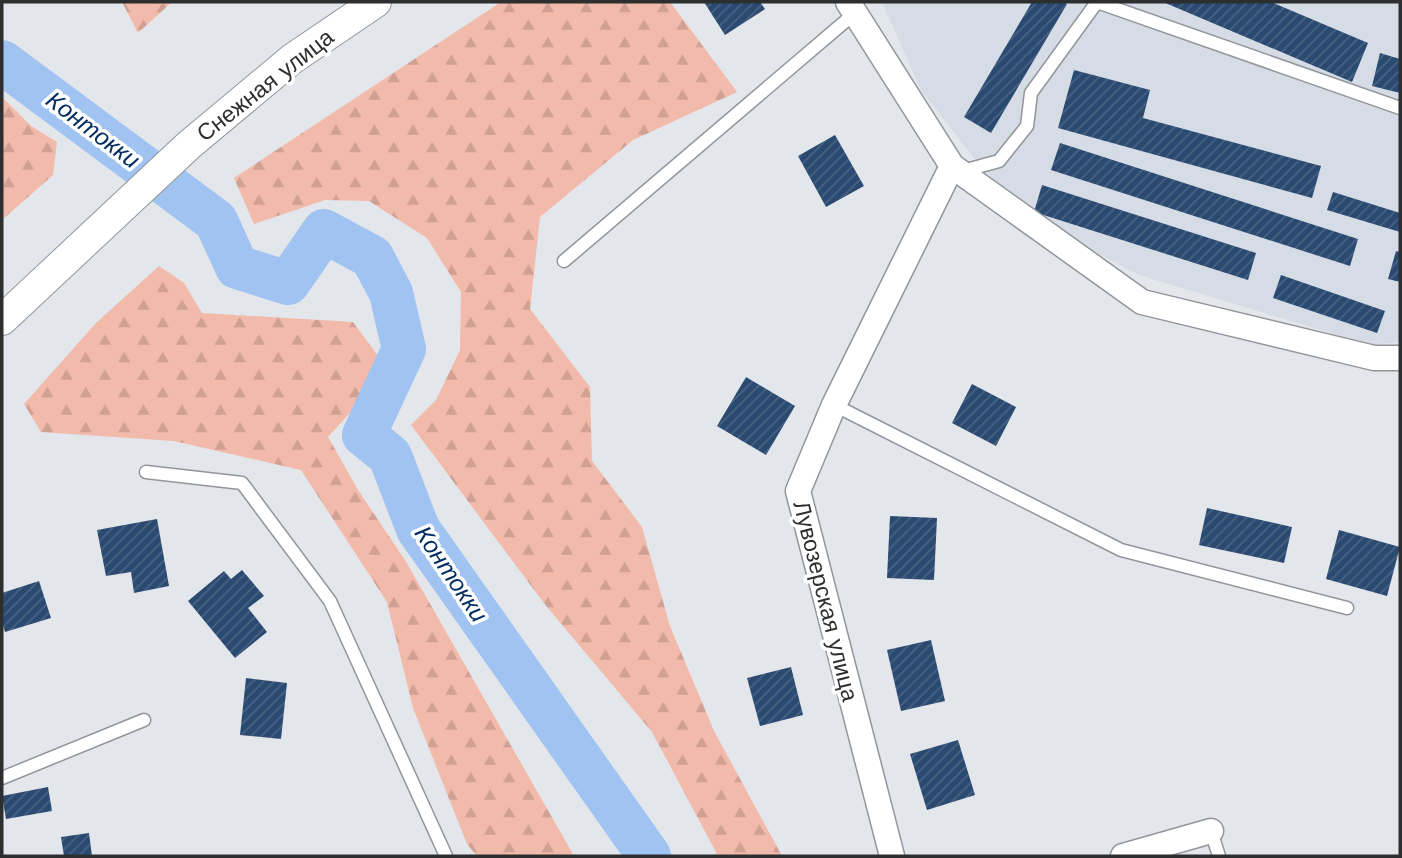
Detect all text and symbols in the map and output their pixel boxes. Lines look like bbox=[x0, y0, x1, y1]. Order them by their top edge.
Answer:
street label: Снежная улица bbox=[191, 23, 339, 147]
water label: Контокки bbox=[41, 86, 145, 174]
street label: Лувозерская улица bbox=[788, 498, 864, 704]
water label: Контокки bbox=[409, 521, 493, 627]

